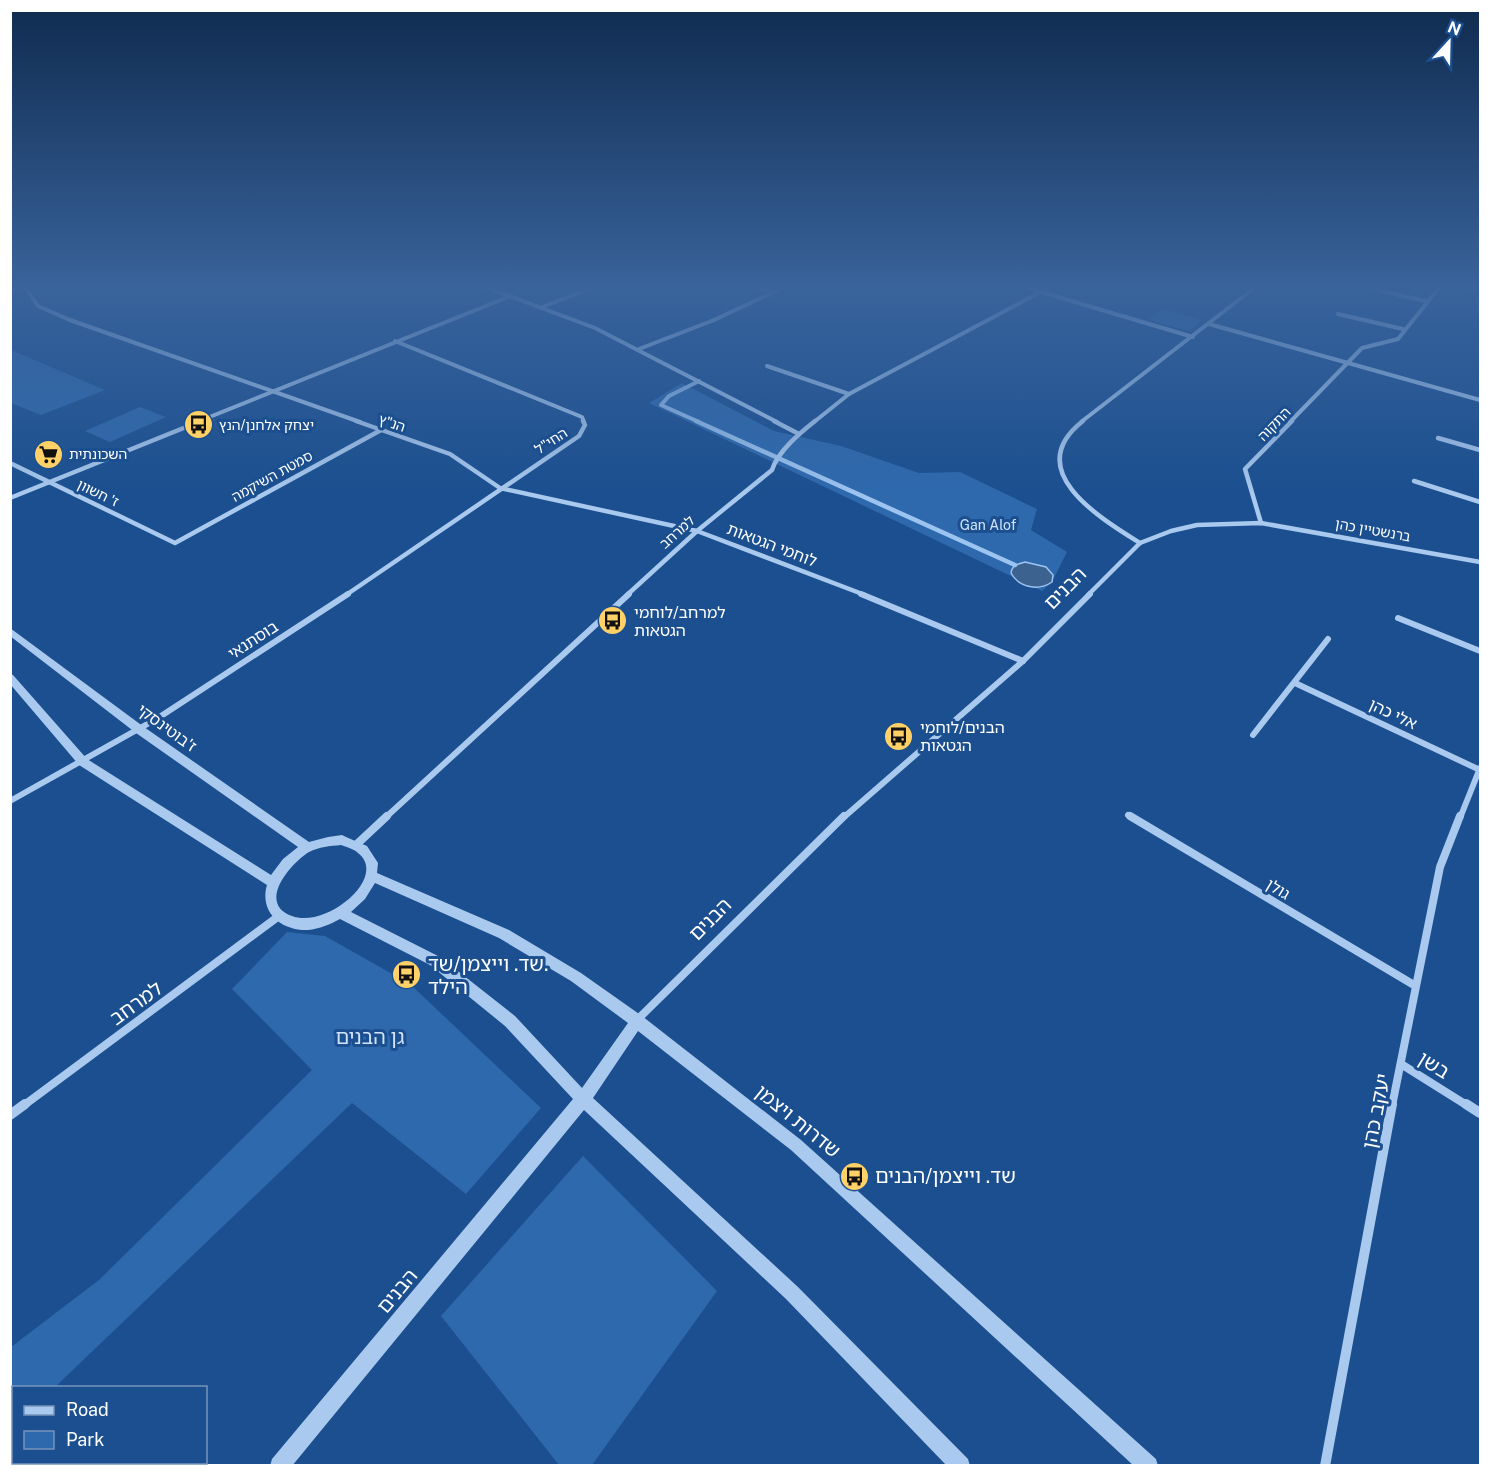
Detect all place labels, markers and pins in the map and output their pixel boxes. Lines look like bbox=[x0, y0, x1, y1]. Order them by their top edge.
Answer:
bus stop icon: יצחק אלחנן/הנץ bbox=[182, 409, 214, 441]
place label: יצחק אלחנן/הנץ bbox=[219, 417, 314, 433]
supermarket icon: השכונתית bbox=[32, 438, 64, 470]
place label: השכונתית bbox=[69, 446, 127, 462]
place label: למרחב/לוחמי הגטאות bbox=[634, 603, 726, 640]
bus stop icon: למרחב/לוחמי הגטאות bbox=[597, 605, 629, 637]
place label: הבנים/לוחמי הגטאות bbox=[920, 718, 1005, 755]
bus stop icon: הבנים/לוחמי הגטאות bbox=[883, 720, 915, 752]
place label: שד. וייצמן/שד. הילד bbox=[428, 952, 548, 999]
bus stop icon: שד. וייצמן/שד. הילד bbox=[391, 959, 423, 991]
bus stop icon: שד. וייצמן/הבנים bbox=[838, 1160, 870, 1192]
place label: שד. וייצמן/הבנים bbox=[875, 1164, 1016, 1188]

